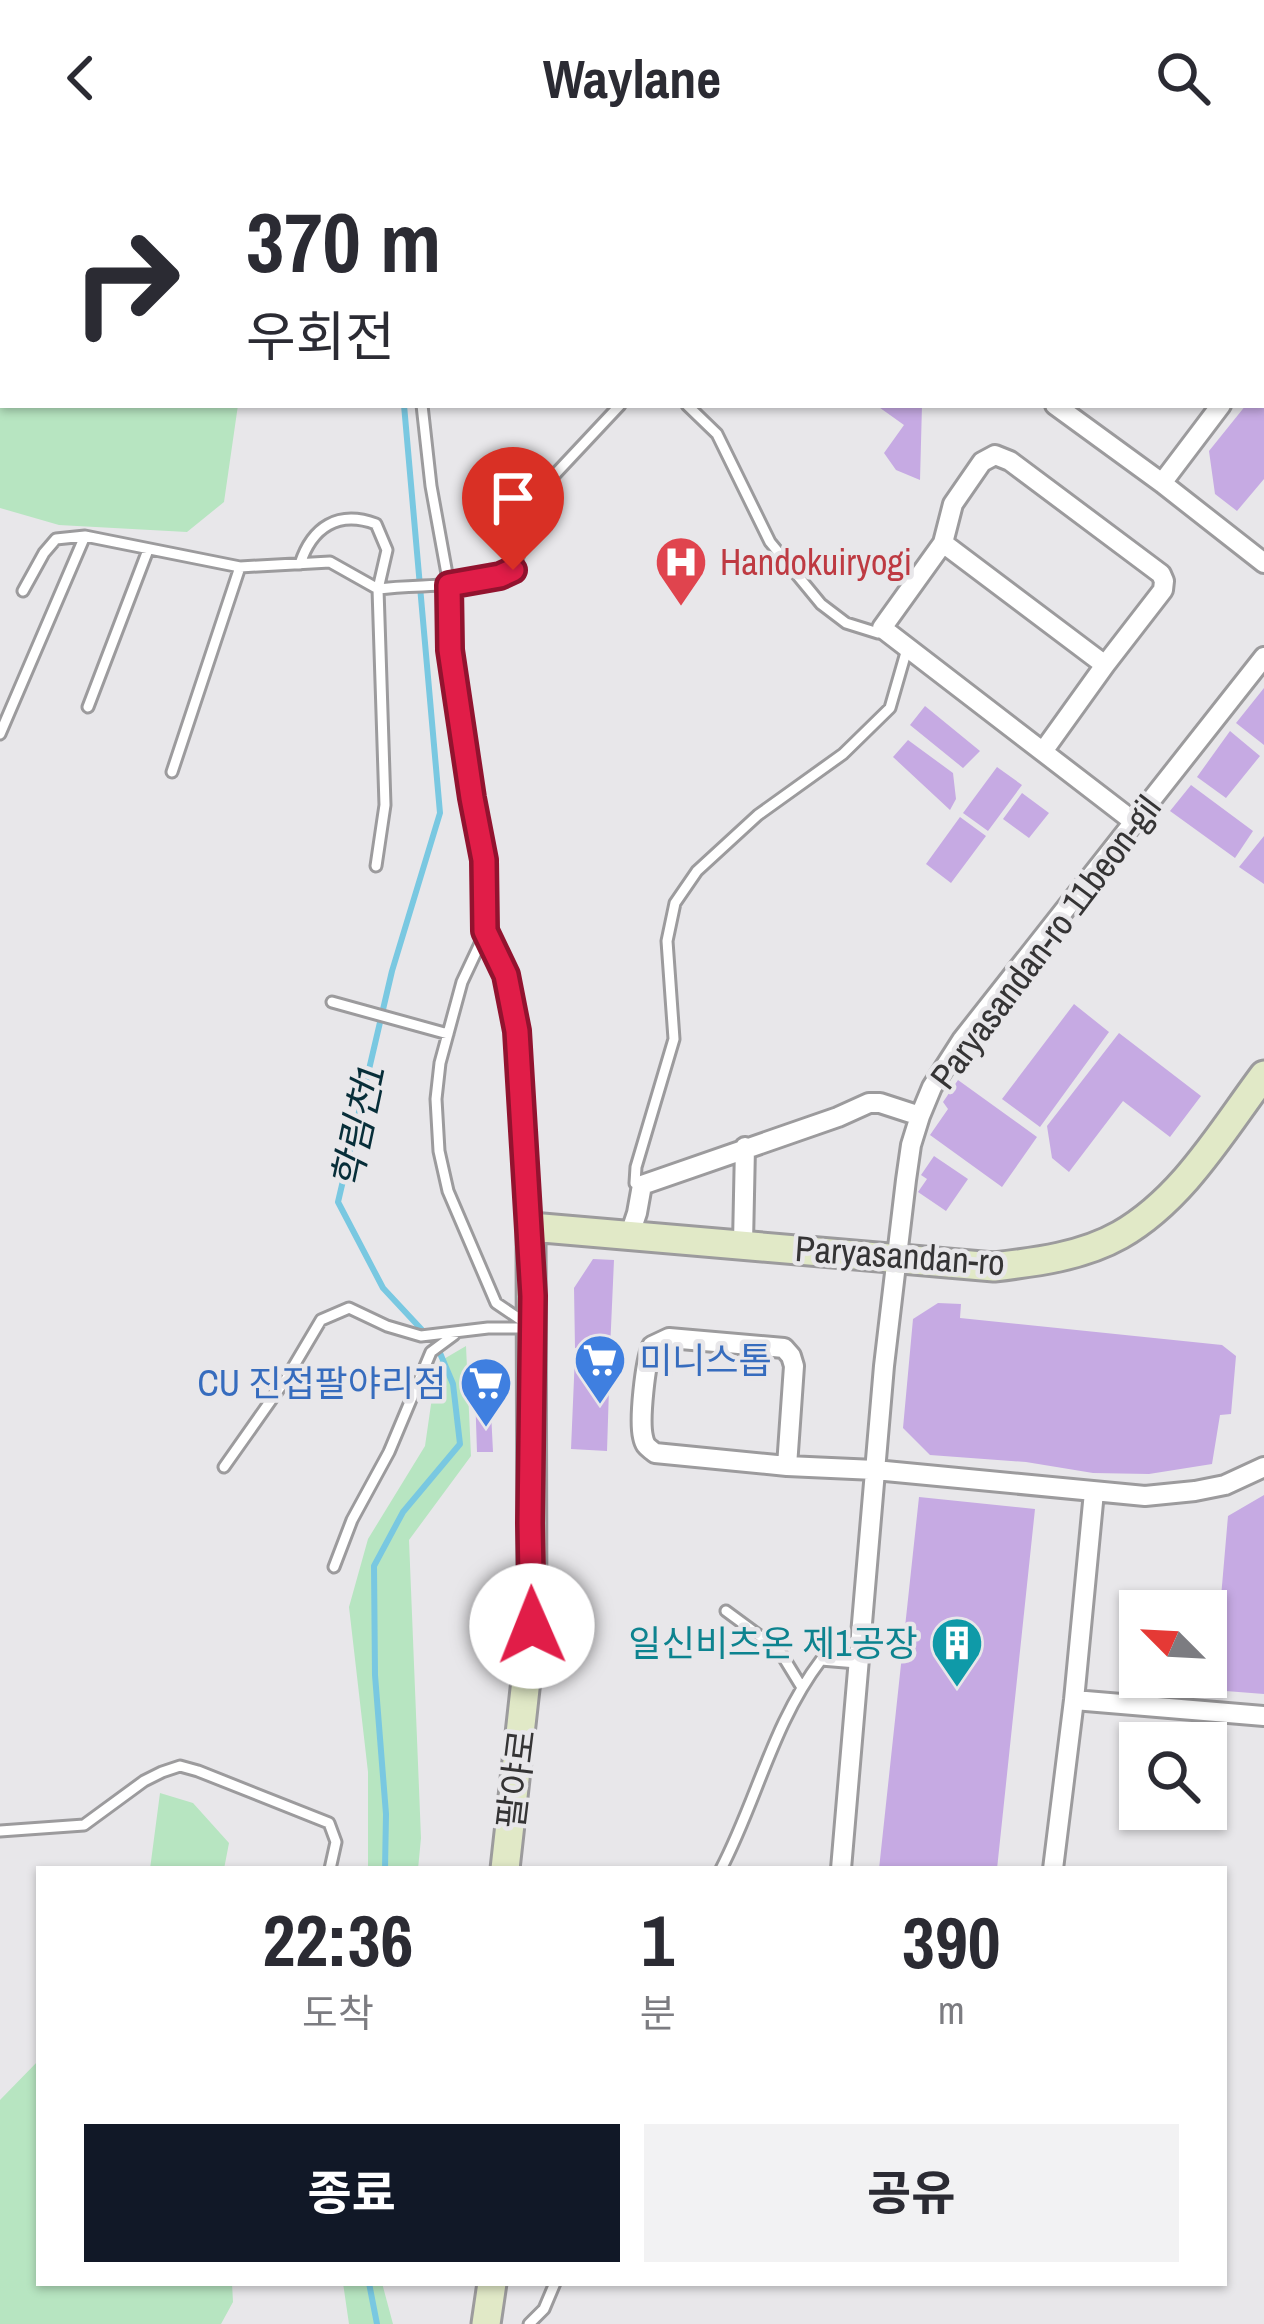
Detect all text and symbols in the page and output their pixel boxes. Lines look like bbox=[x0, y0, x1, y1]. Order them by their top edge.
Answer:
text: Waylane bbox=[543, 42, 721, 115]
icon: back bbox=[48, 45, 114, 111]
icon: search bbox=[1150, 45, 1216, 111]
text: 370 m bbox=[246, 185, 441, 298]
icon: right bbox=[48, 204, 204, 360]
text: 우회전 bbox=[246, 300, 395, 373]
pin bbox=[462, 447, 564, 570]
icon: arrive bbox=[480, 465, 546, 531]
hospital icon: Handokuiryogi bbox=[653, 534, 709, 608]
place label: Handokuiryogi bbox=[720, 538, 912, 586]
street label: Paryasandan-ro 11beon-gil bbox=[919, 786, 1171, 1098]
water label: 학림천1 bbox=[320, 1060, 396, 1194]
street label: Paryasandan-ro bbox=[794, 1224, 1006, 1286]
supermarket icon: 미니스톱 bbox=[572, 1332, 628, 1406]
place label: 미니스톱 bbox=[639, 1336, 771, 1384]
supermarket icon: CU 진접팔야리점 bbox=[458, 1355, 514, 1429]
place label: CU 진접팔야리점 bbox=[197, 1359, 447, 1407]
position arrow bbox=[469, 1563, 595, 1689]
north arrow bbox=[1119, 1590, 1227, 1698]
map controls bbox=[1119, 1590, 1227, 1830]
building icon: 일신비츠온 제1공장 bbox=[929, 1615, 985, 1689]
place label: 일신비츠온 제1공장 bbox=[628, 1619, 918, 1667]
button: search bbox=[1119, 1722, 1227, 1830]
street label: 팔야로 bbox=[486, 1727, 546, 1831]
text: 22:36 bbox=[262, 1891, 413, 1988]
text: 1 bbox=[641, 1891, 674, 1988]
text: 390 bbox=[902, 1893, 1001, 1990]
text: m bbox=[938, 1984, 965, 2036]
text: 도착 bbox=[302, 1987, 374, 2039]
text: 분 bbox=[640, 1987, 676, 2039]
button: 종료 bbox=[84, 2124, 620, 2262]
button: 공유 bbox=[644, 2124, 1179, 2262]

